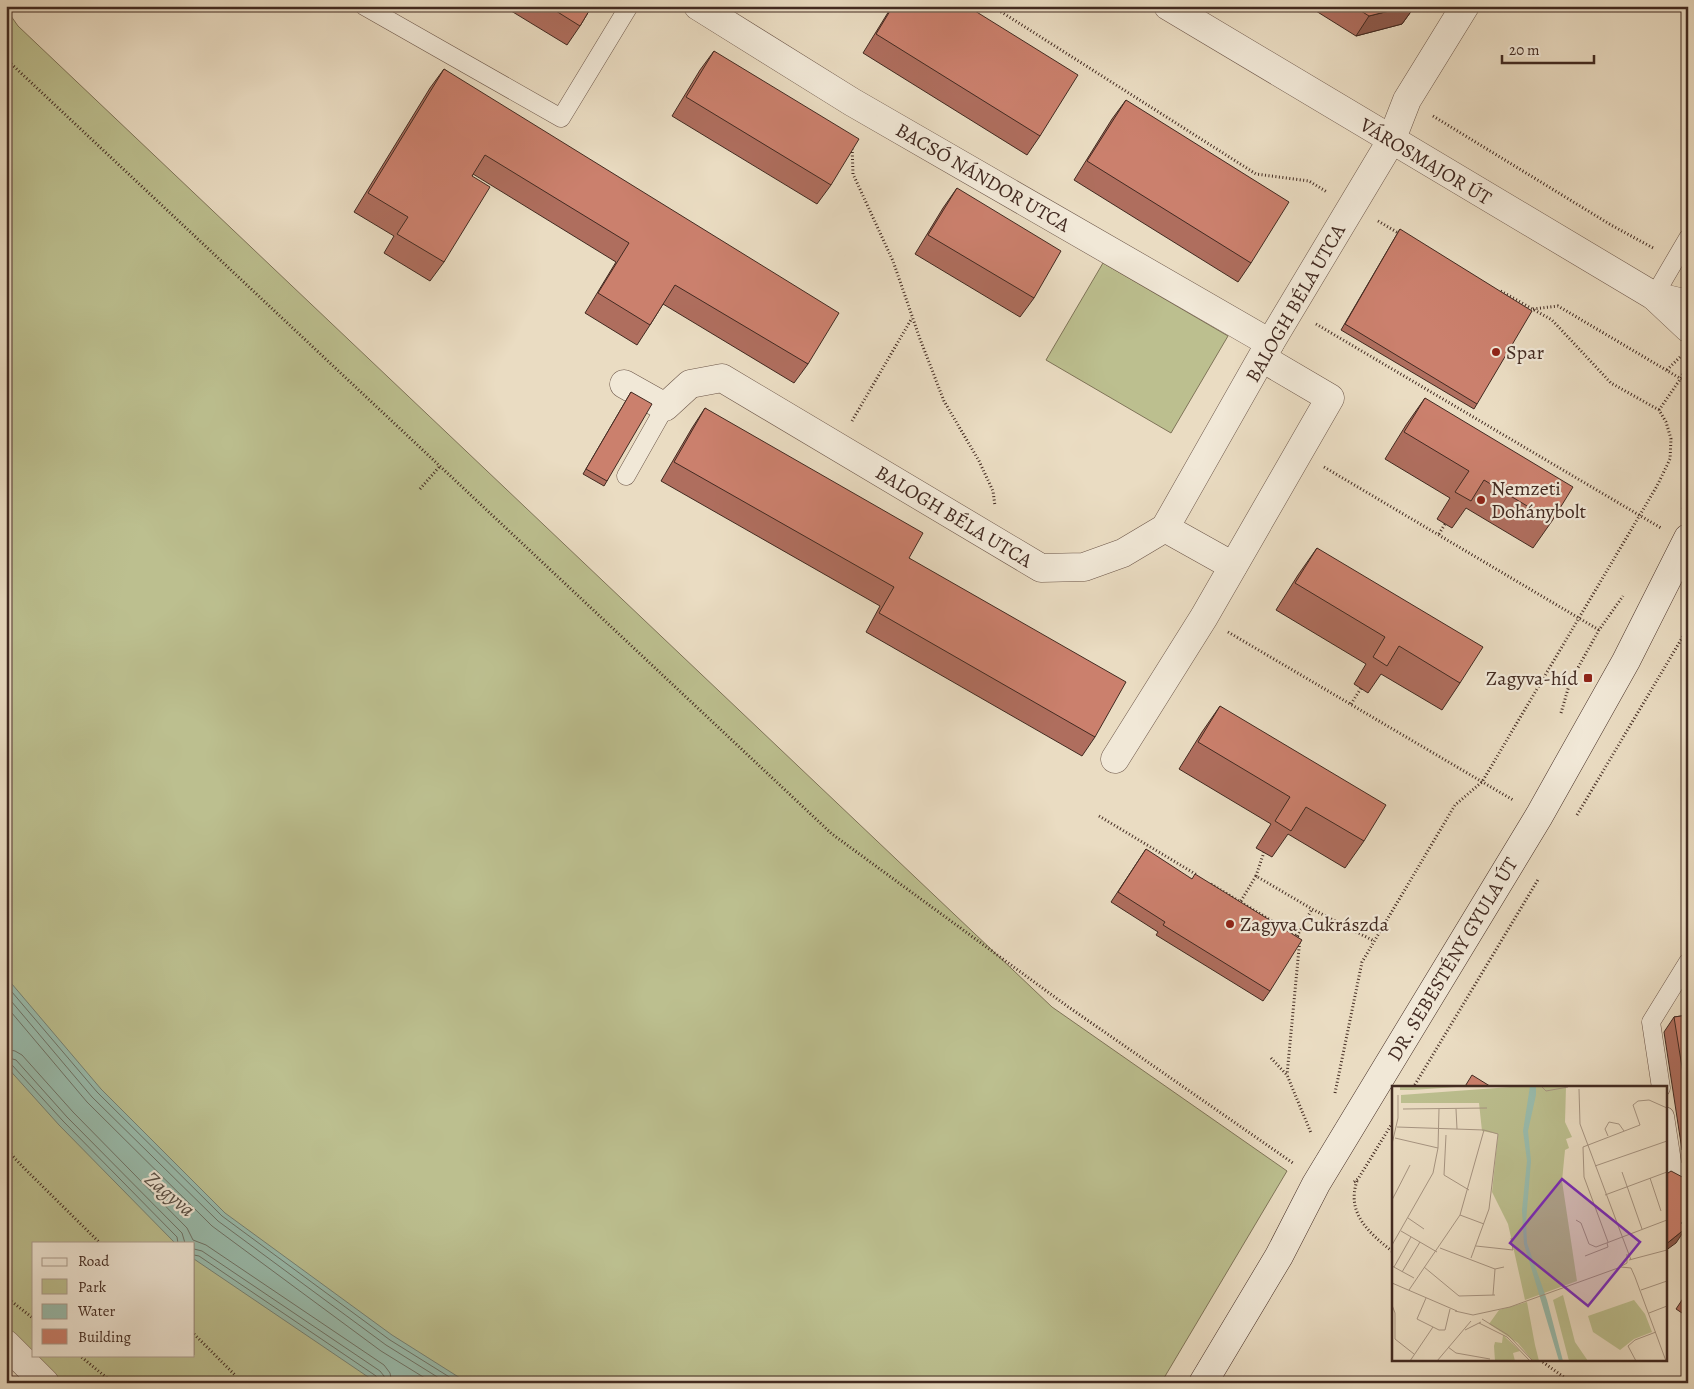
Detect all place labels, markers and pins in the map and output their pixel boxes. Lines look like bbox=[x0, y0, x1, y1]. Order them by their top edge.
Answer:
place label: Spar bbox=[1506, 339, 1544, 366]
marker: Spar bbox=[1490, 346, 1502, 358]
place label: Nemzeti Dohánybolt bbox=[1491, 475, 1587, 525]
marker: Nemzeti Dohánybolt bbox=[1475, 494, 1487, 506]
place label: Zagyva-híd bbox=[1486, 665, 1578, 692]
marker: Zagyva-híd bbox=[1582, 672, 1594, 684]
place label: Zagyva Cukrászda bbox=[1240, 911, 1390, 938]
marker: Zagyva Cukrászda bbox=[1224, 918, 1236, 930]

